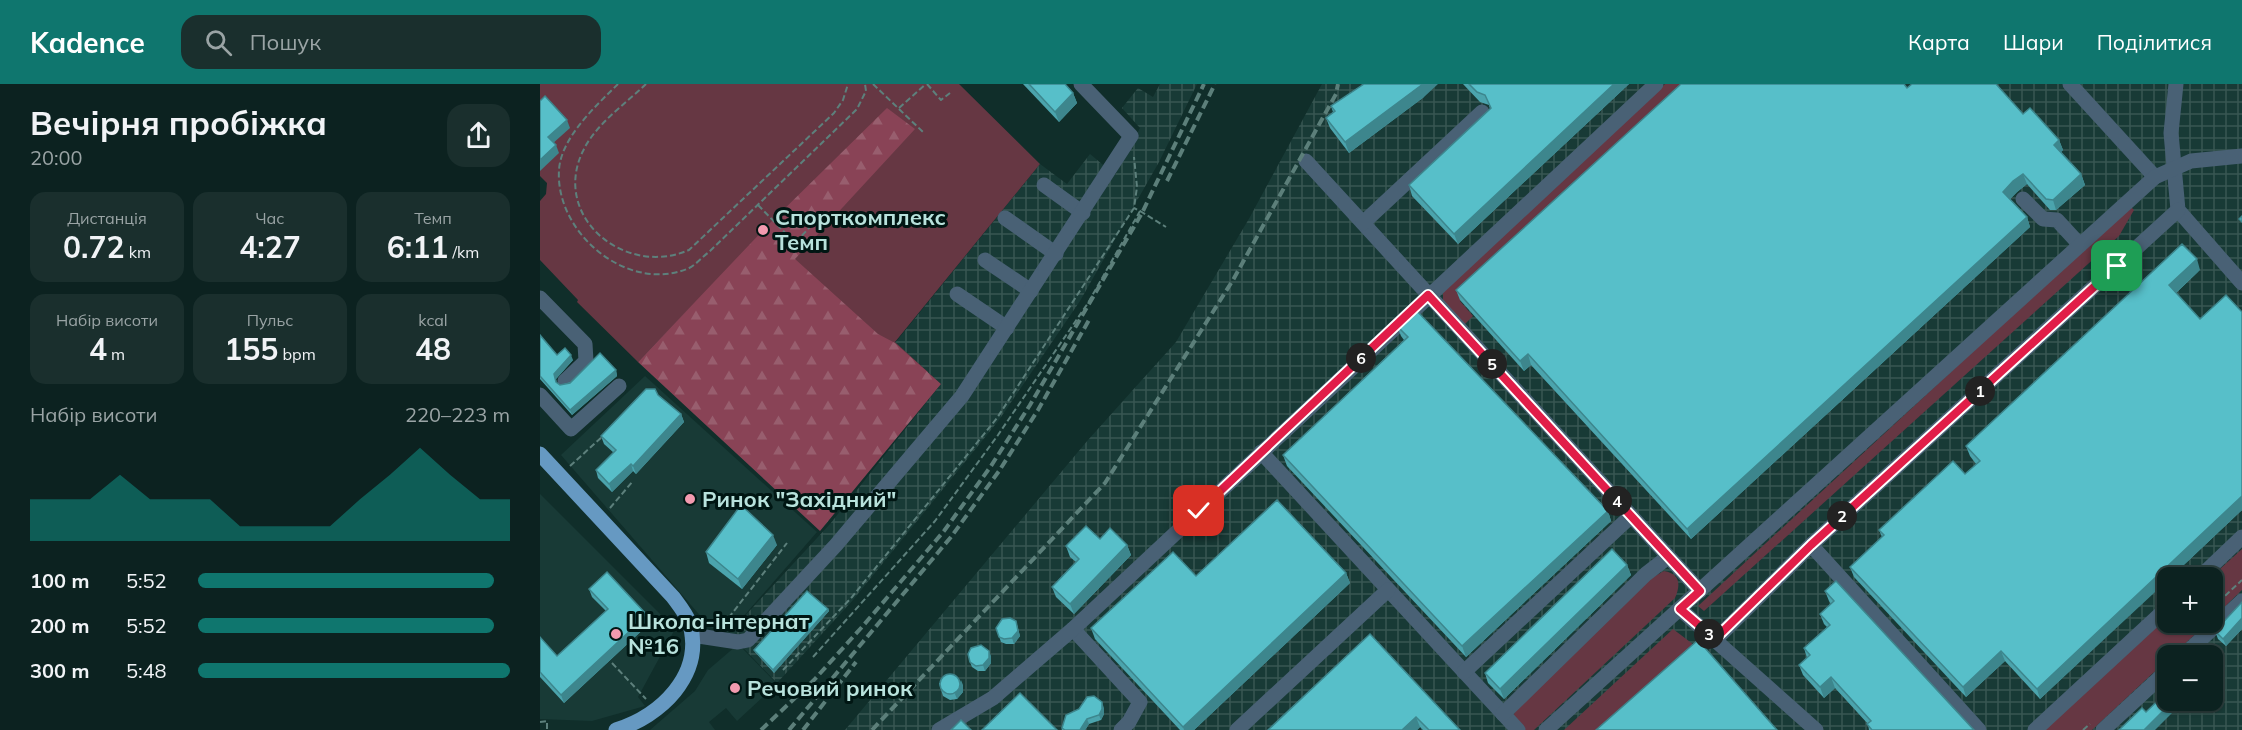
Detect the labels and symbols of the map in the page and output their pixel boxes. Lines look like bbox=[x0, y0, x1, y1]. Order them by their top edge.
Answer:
place label: Спорткомплекс Темп bbox=[775, 203, 946, 256]
marker: Спорткомплекс Темп bbox=[756, 223, 770, 237]
pin bbox=[2091, 240, 2142, 291]
pin: 6 bbox=[1346, 343, 1376, 373]
pin: 5 bbox=[1477, 349, 1507, 379]
pin: 1 bbox=[1965, 376, 1995, 406]
place label: Ринок "Західний" bbox=[702, 485, 896, 513]
pin bbox=[1173, 485, 1224, 536]
pin: 4 bbox=[1602, 486, 1632, 516]
marker: Ринок "Західний" bbox=[683, 492, 697, 506]
pin: 2 bbox=[1827, 501, 1857, 531]
place label: Школа-інтернат №16 bbox=[628, 607, 810, 660]
pin: 3 bbox=[1694, 619, 1724, 649]
marker: Школа-інтернат №16 bbox=[609, 627, 623, 641]
place label: Речовий ринок bbox=[747, 674, 913, 702]
marker: Речовий ринок bbox=[728, 681, 742, 695]

